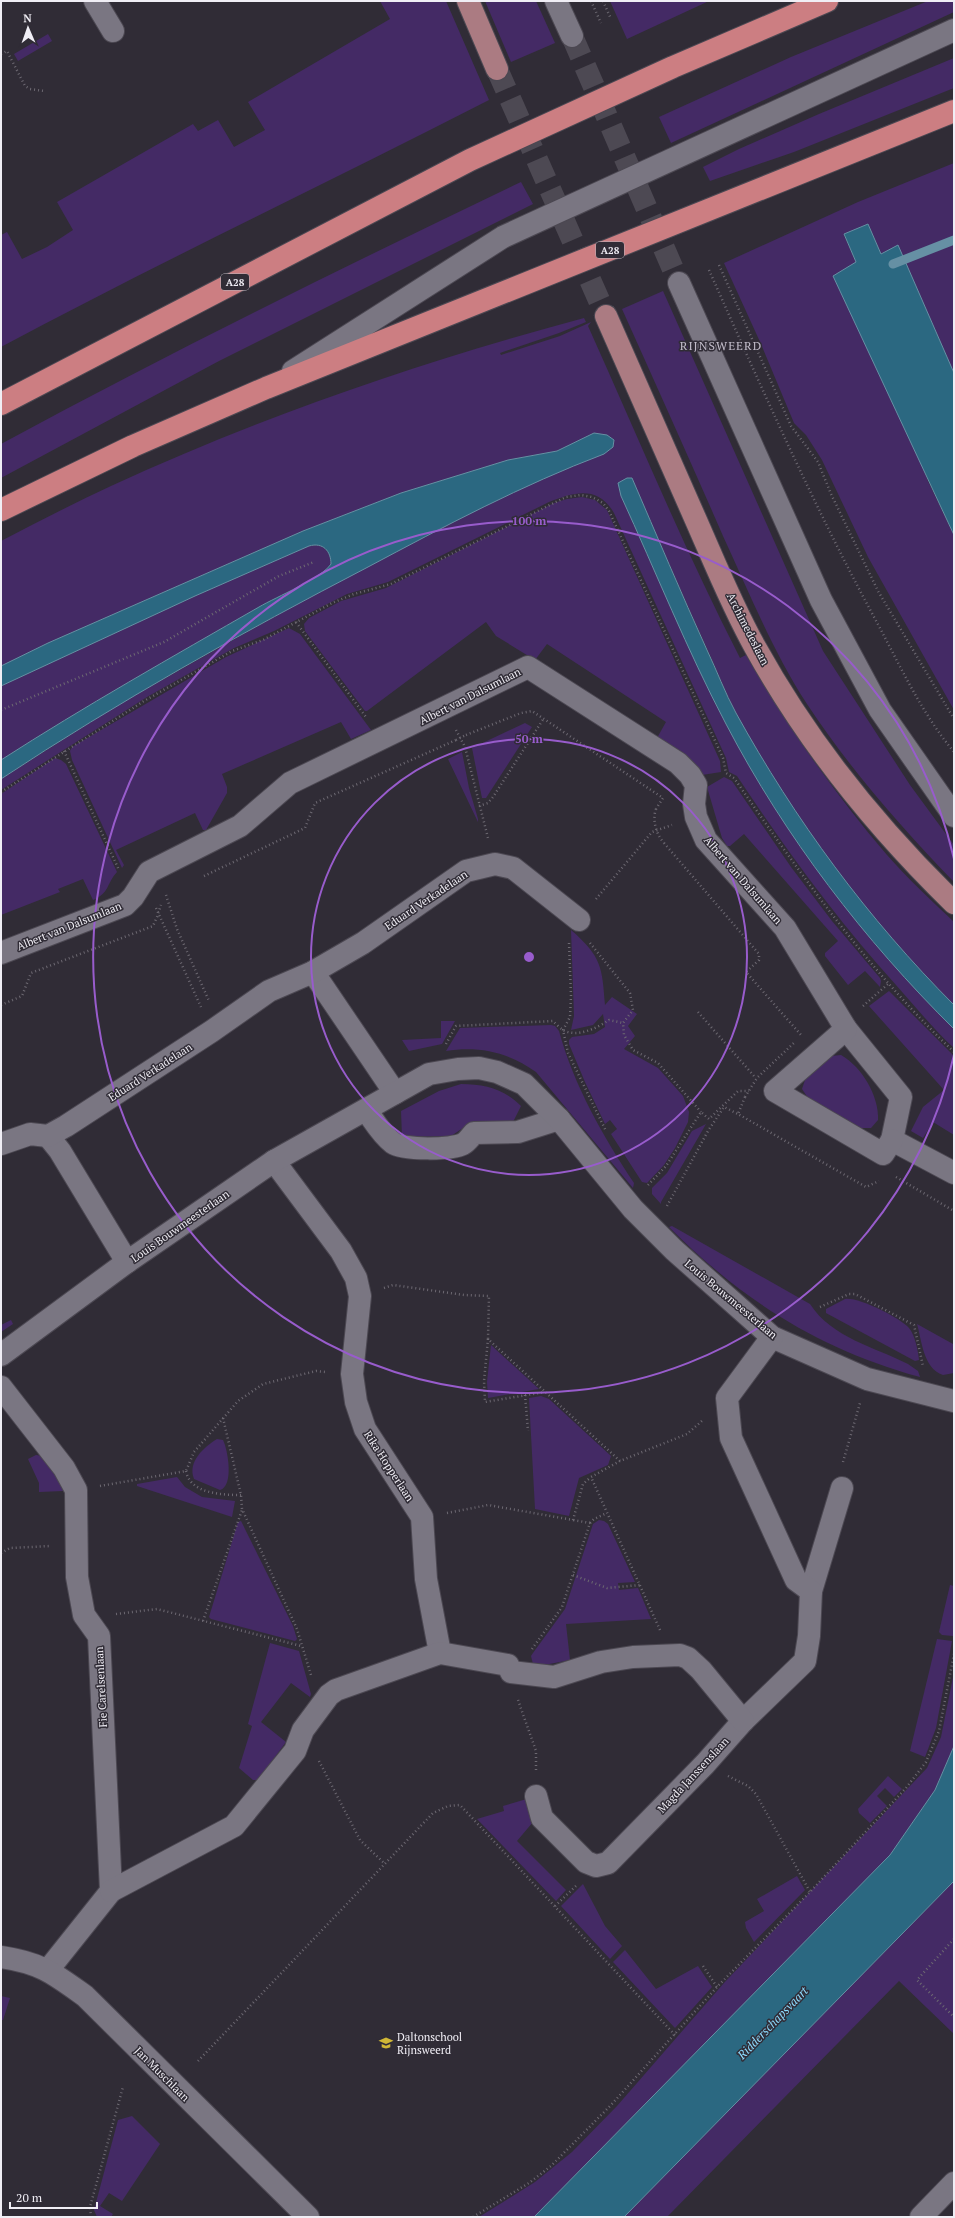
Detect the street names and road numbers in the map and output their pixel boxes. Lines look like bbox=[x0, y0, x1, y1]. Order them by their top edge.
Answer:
road number: A28 bbox=[596, 242, 624, 258]
road number: A28 bbox=[221, 274, 249, 290]
street label: Archimedeslaan bbox=[724, 591, 772, 668]
street label: Albert van Dalsumlaan bbox=[417, 664, 523, 728]
street label: Albert van Dalsumlaan bbox=[701, 833, 785, 927]
street label: Eduard Verkadelaan bbox=[382, 867, 471, 933]
street label: Albert van Dalsumlaan bbox=[15, 898, 124, 953]
street label: Eduard Verkadelaan bbox=[105, 1039, 195, 1104]
street label: Louis Bouwmeesterlaan bbox=[128, 1187, 232, 1265]
street label: Louis Bouwmeesterlaan bbox=[682, 1256, 780, 1342]
street label: Rika Hopperlaan bbox=[361, 1428, 417, 1504]
street label: Fie Carelsenlaan bbox=[92, 1646, 110, 1728]
street label: Magda Janssenslaan bbox=[654, 1734, 732, 1816]
street label: Jan Muschlaan bbox=[132, 2044, 193, 2105]

